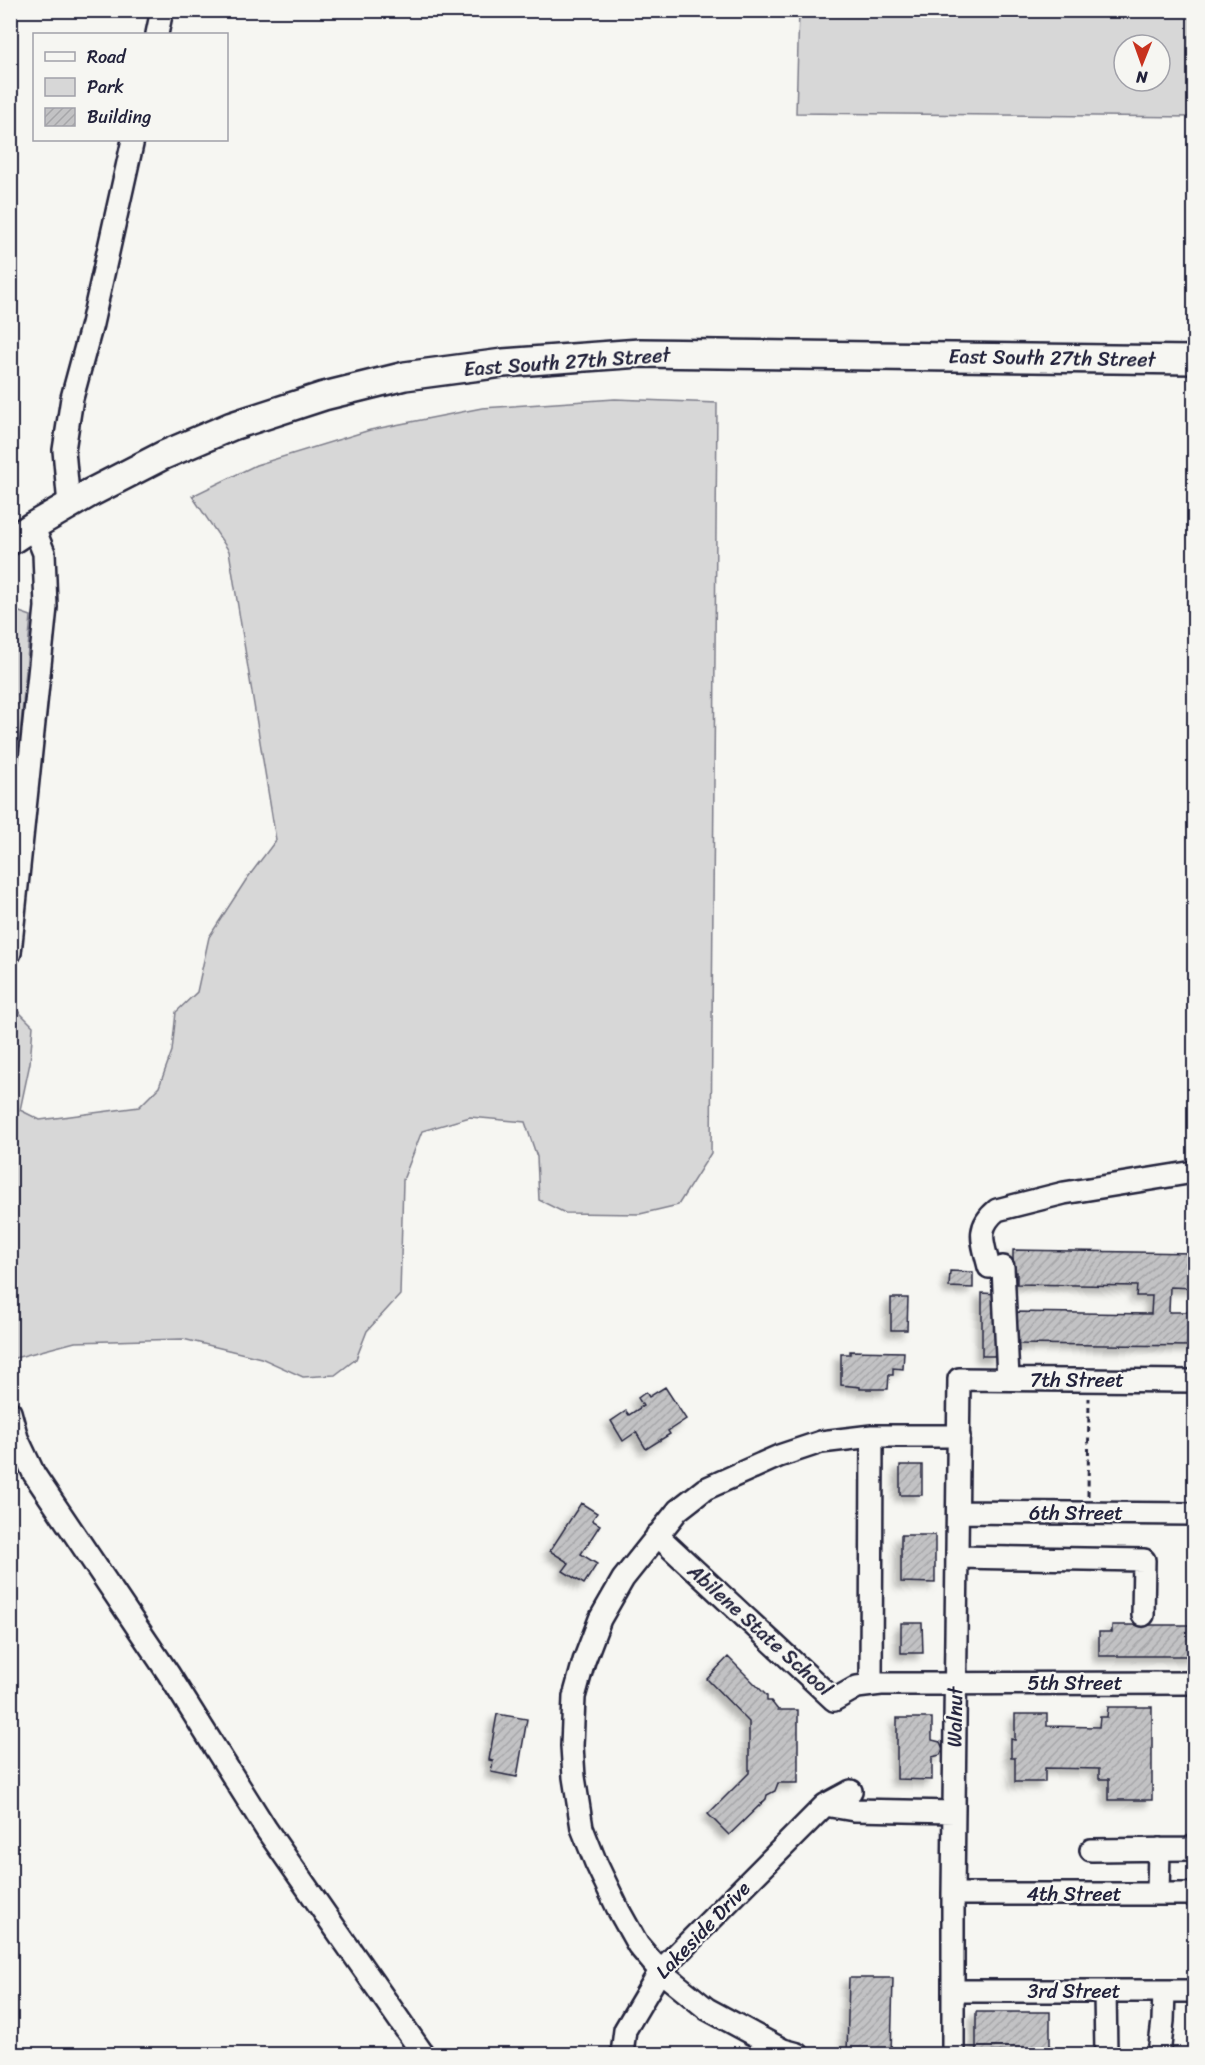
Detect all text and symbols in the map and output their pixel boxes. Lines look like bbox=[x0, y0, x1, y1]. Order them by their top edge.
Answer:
legend bbox=[33, 33, 228, 141]
north arrow bbox=[1112, 33, 1172, 93]
text: Road bbox=[87, 41, 127, 73]
text: N bbox=[1135, 63, 1149, 92]
text: Park bbox=[87, 71, 124, 103]
text: Building bbox=[87, 101, 151, 133]
street label: East South 27th Street bbox=[463, 337, 672, 387]
street label: East South 27th Street bbox=[948, 339, 1157, 377]
street label: 7th Street bbox=[1030, 1363, 1124, 1398]
street label: 6th Street bbox=[1029, 1496, 1123, 1531]
street label: Abilene State School bbox=[679, 1554, 842, 1706]
street label: 5th Street bbox=[1028, 1666, 1123, 1701]
street label: Walnut bbox=[937, 1685, 973, 1748]
street label: Lakeside Drive bbox=[647, 1872, 759, 1987]
street label: 4th Street bbox=[1026, 1877, 1122, 1912]
street label: 3rd Street bbox=[1027, 1974, 1121, 2009]

